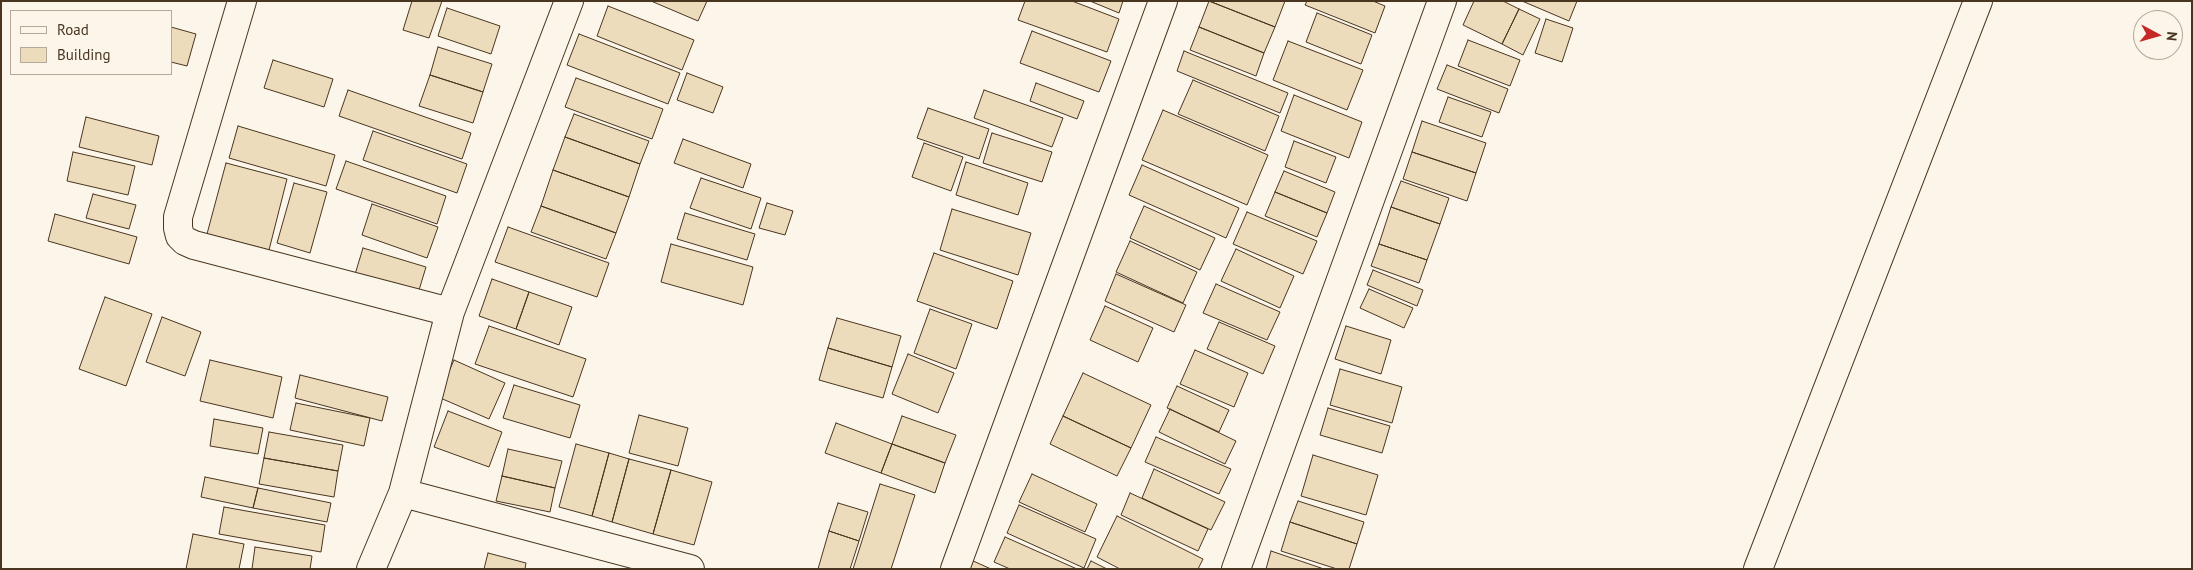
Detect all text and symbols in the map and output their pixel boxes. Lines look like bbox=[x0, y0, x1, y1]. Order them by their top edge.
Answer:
legend bbox=[10, 10, 172, 75]
north arrow bbox=[2133, 10, 2183, 60]
text: Road bbox=[57, 20, 89, 39]
text: N bbox=[2162, 31, 2181, 42]
text: Building bbox=[57, 45, 111, 64]

